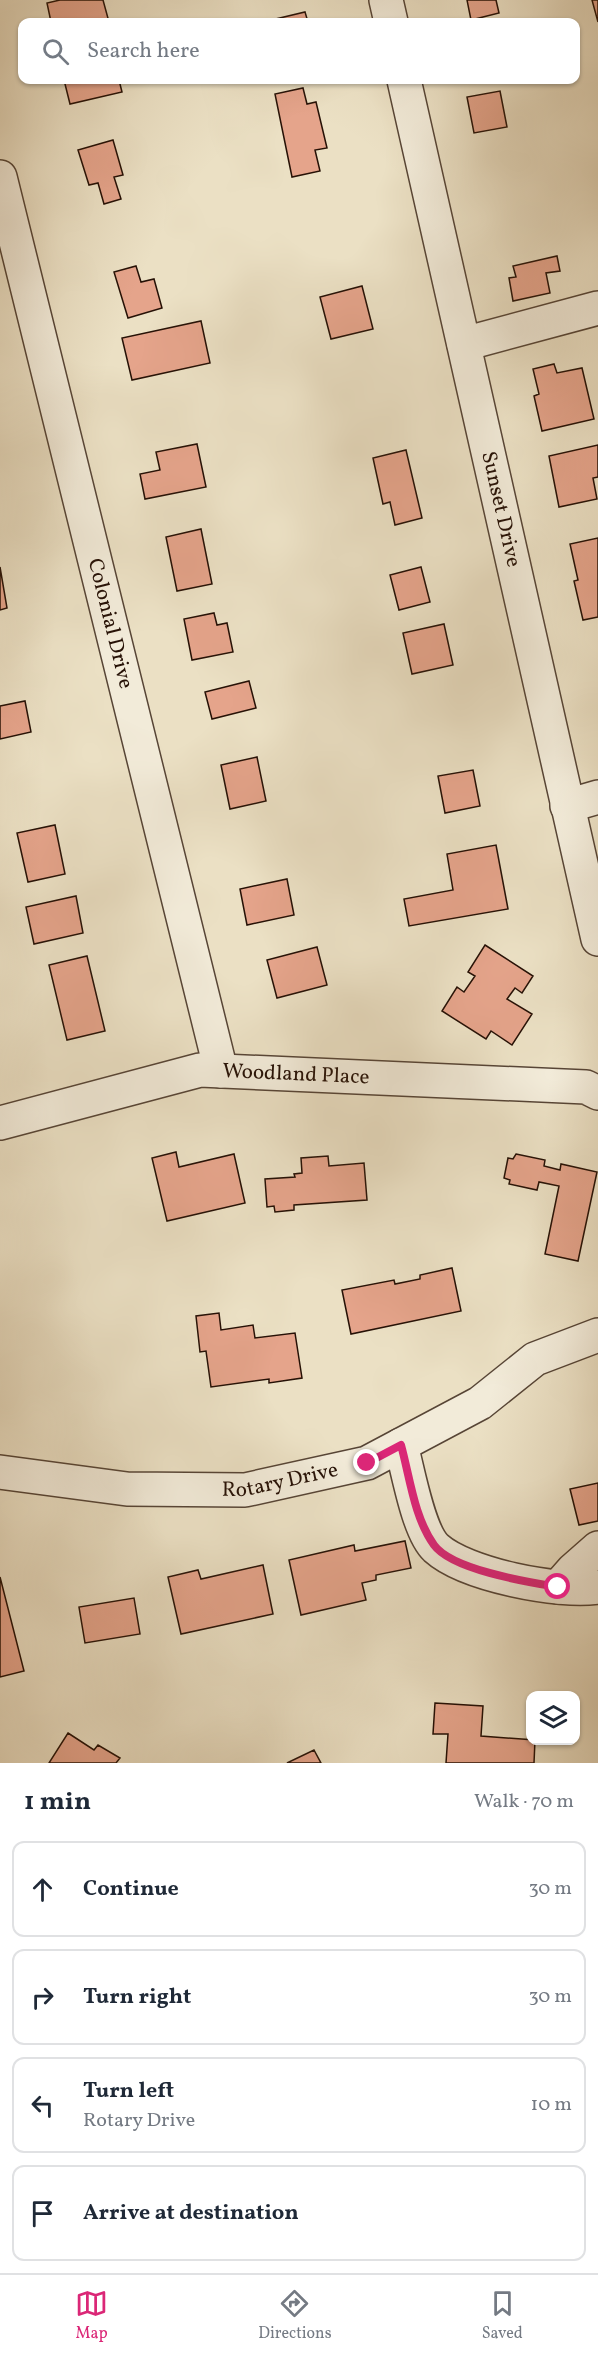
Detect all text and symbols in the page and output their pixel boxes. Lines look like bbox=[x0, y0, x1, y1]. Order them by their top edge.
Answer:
search box bbox=[18, 18, 580, 84]
icon: search bbox=[39, 35, 72, 68]
text: Search here bbox=[87, 36, 200, 67]
street label: Sunset Drive bbox=[474, 448, 528, 570]
street label: Colonial Drive bbox=[80, 555, 140, 692]
street label: Woodland Place bbox=[222, 1057, 370, 1092]
route end bbox=[353, 1449, 379, 1475]
street label: Rotary Drive bbox=[222, 1455, 341, 1505]
route start bbox=[544, 1573, 570, 1599]
map controls bbox=[526, 1691, 580, 1745]
button: layers bbox=[526, 1691, 580, 1745]
text: 1 min bbox=[24, 1784, 91, 1820]
text: Walk · 70 m bbox=[474, 1788, 574, 1816]
icon: ahead bbox=[26, 1873, 59, 1906]
text: Continue bbox=[83, 1874, 179, 1905]
text: 30 m bbox=[528, 1875, 572, 1903]
icon: right bbox=[26, 1981, 59, 2014]
text: Turn right bbox=[83, 1982, 191, 2013]
text: 30 m bbox=[528, 1983, 572, 2011]
text: Turn left bbox=[83, 2076, 174, 2107]
icon: left bbox=[26, 2089, 59, 2122]
text: 10 m bbox=[531, 2091, 572, 2119]
text: Rotary Drive bbox=[83, 2107, 195, 2135]
icon: arrive bbox=[26, 2197, 59, 2230]
text: Arrive at destination bbox=[83, 2198, 299, 2229]
tab: Map bbox=[75, 2287, 108, 2345]
tab: Directions bbox=[258, 2287, 332, 2345]
tab: Saved bbox=[482, 2287, 523, 2345]

